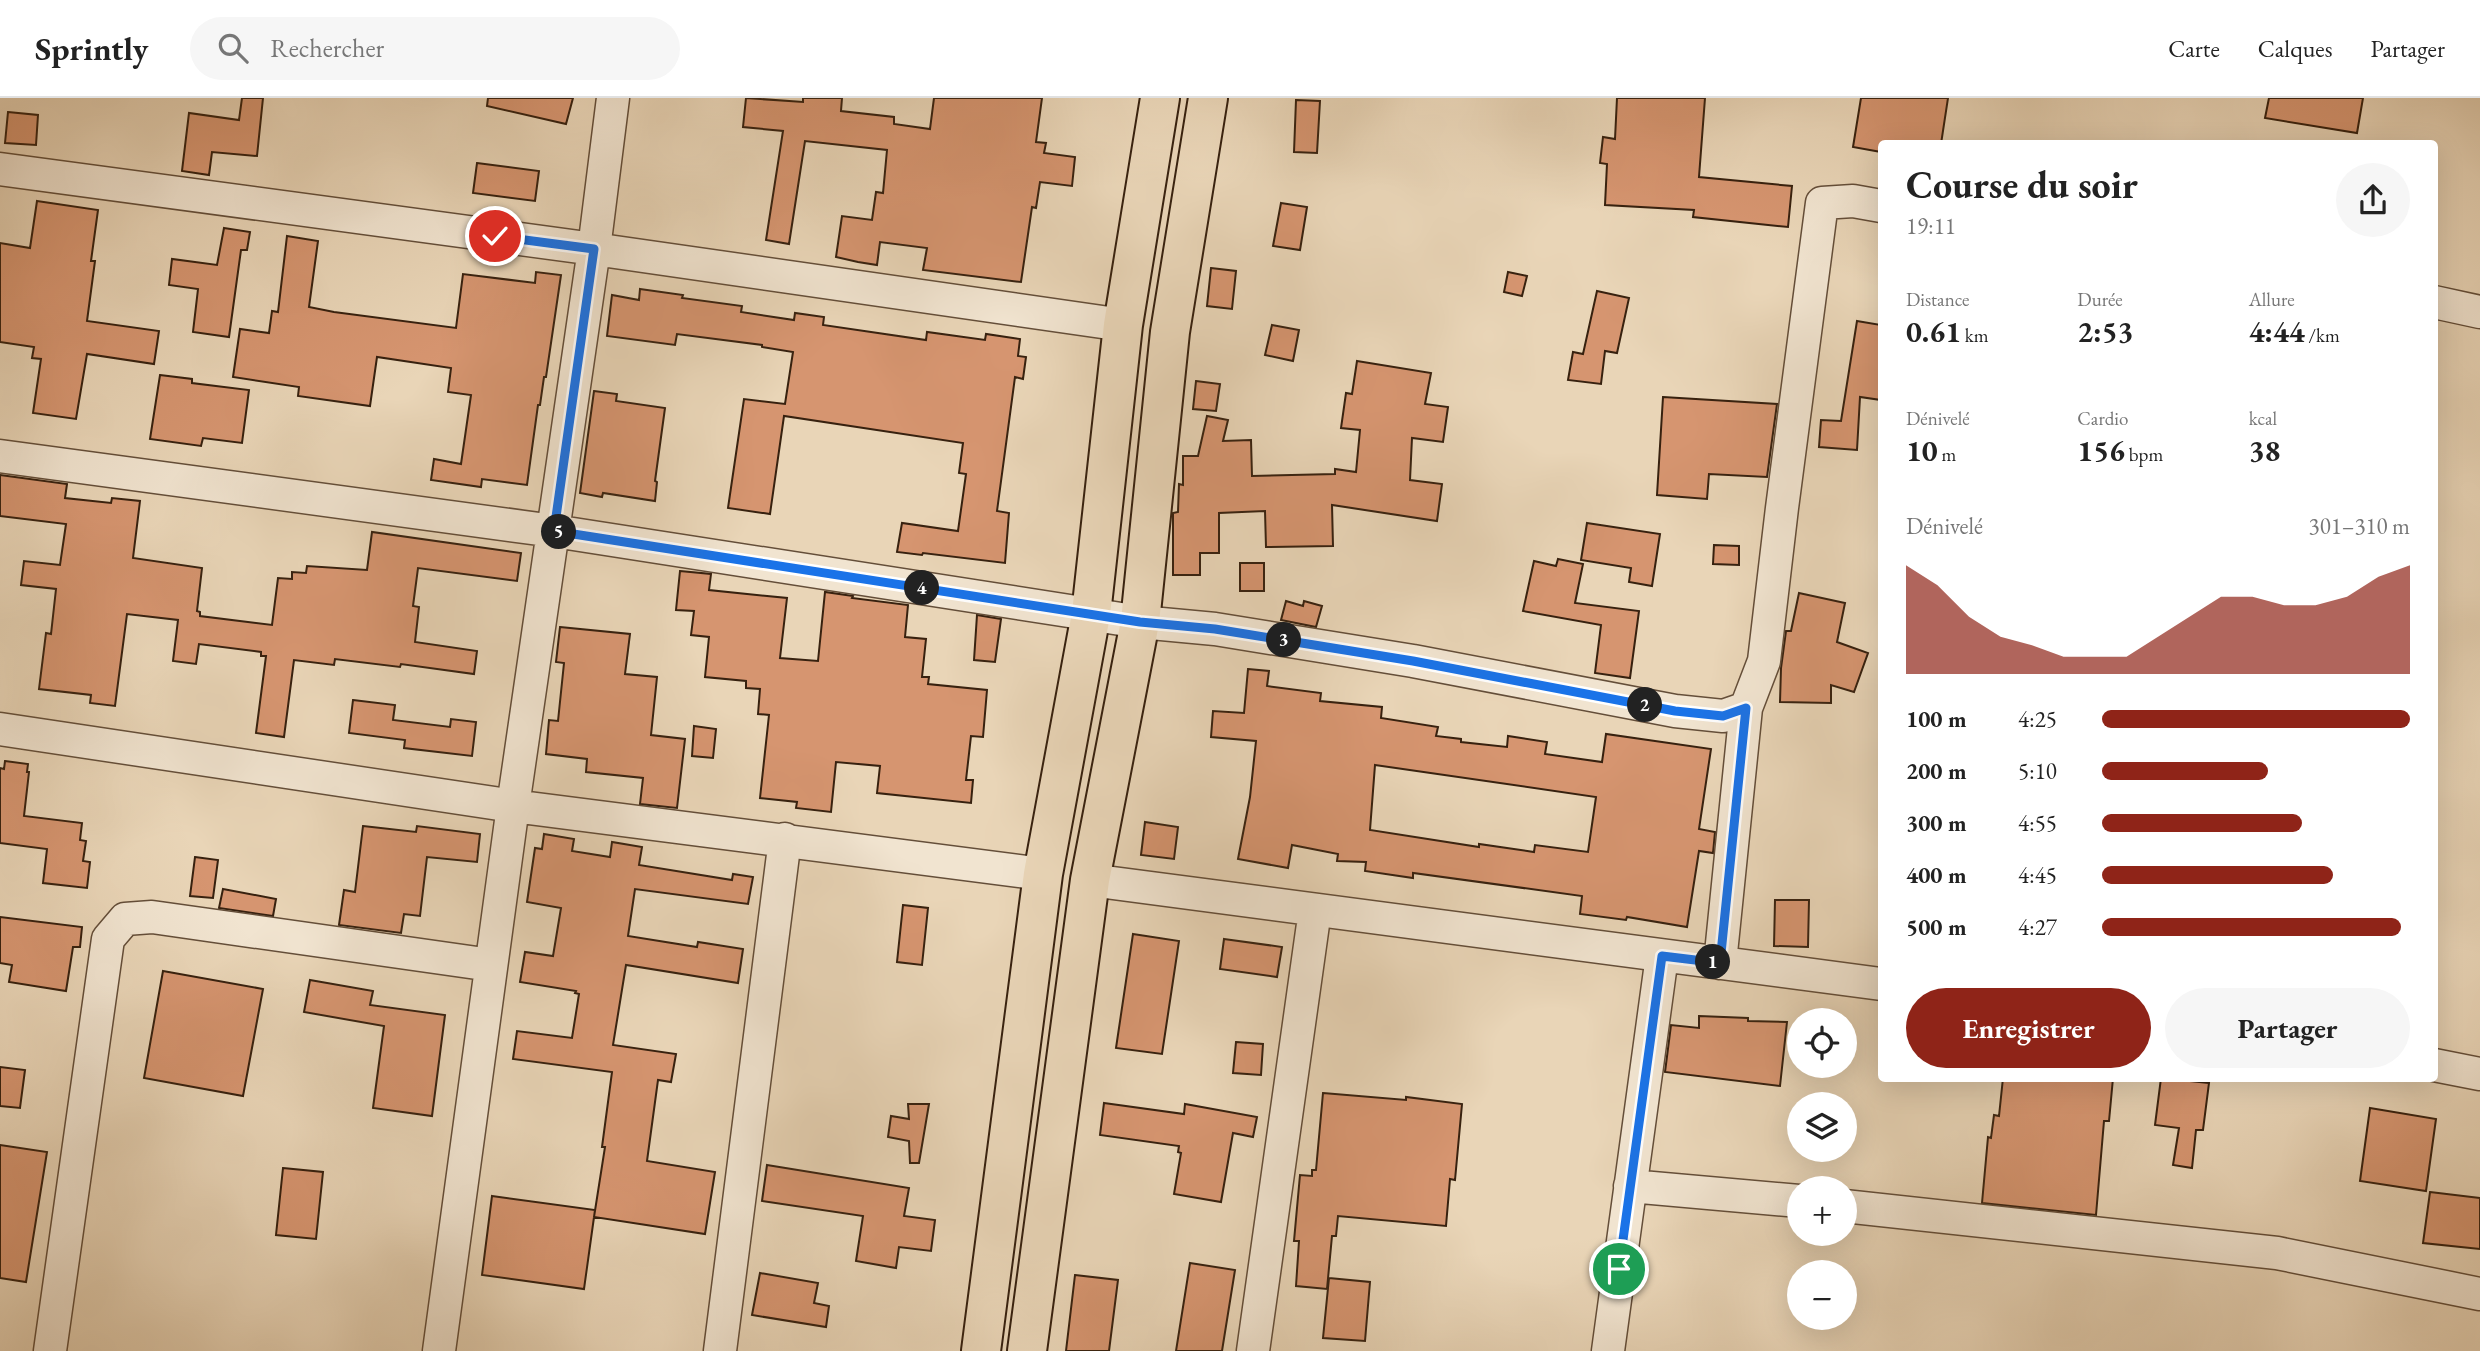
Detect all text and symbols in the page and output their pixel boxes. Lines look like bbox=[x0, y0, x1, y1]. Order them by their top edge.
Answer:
search box bbox=[190, 17, 680, 80]
text: Sprintly bbox=[35, 27, 148, 70]
icon: search bbox=[214, 29, 252, 67]
text: Rechercher bbox=[270, 31, 384, 65]
text: Carte bbox=[2168, 33, 2220, 64]
text: Calques bbox=[2258, 33, 2332, 64]
text: Partager bbox=[2370, 33, 2445, 64]
text: Course du soir bbox=[1906, 160, 2138, 209]
button: share bbox=[2336, 163, 2410, 237]
pin bbox=[465, 206, 525, 266]
text: 19:11 bbox=[1906, 211, 1956, 241]
icon: check bbox=[476, 217, 514, 255]
text: Distance bbox=[1906, 287, 1969, 312]
text: Durée bbox=[2077, 287, 2123, 312]
text: Allure bbox=[2249, 287, 2295, 312]
text: 0.61 bbox=[1906, 312, 1961, 351]
text: 2:53 bbox=[2077, 312, 2133, 351]
text: 4:44 bbox=[2249, 312, 2305, 351]
text: km bbox=[1961, 323, 1989, 348]
text: /km bbox=[2305, 323, 2340, 348]
text: Dénivelé bbox=[1906, 406, 1970, 431]
text: Cardio bbox=[2077, 406, 2128, 431]
text: kcal bbox=[2249, 406, 2277, 431]
text: 10 bbox=[1906, 431, 1938, 470]
text: 156 bbox=[2077, 431, 2125, 470]
text: 38 bbox=[2249, 431, 2280, 470]
text: m bbox=[1938, 442, 1956, 467]
text: bpm bbox=[2125, 442, 2163, 467]
text: Dénivelé bbox=[1906, 511, 1983, 541]
text: 301–310 m bbox=[2309, 511, 2410, 541]
pin: 5 bbox=[542, 514, 576, 550]
text: 5 bbox=[553, 519, 564, 544]
pin: 4 bbox=[904, 570, 940, 606]
text: 4 bbox=[916, 575, 927, 600]
pin: 3 bbox=[1266, 622, 1302, 658]
text: 3 bbox=[1278, 627, 1289, 652]
pin: 2 bbox=[1628, 688, 1662, 722]
text: 2 bbox=[1639, 692, 1650, 717]
text: 100 m bbox=[1906, 704, 1967, 734]
text: 4:25 bbox=[2018, 704, 2057, 734]
text: 200 m bbox=[1906, 756, 1967, 786]
text: 5:10 bbox=[2018, 756, 2057, 786]
text: 300 m bbox=[1906, 808, 1967, 838]
text: 4:55 bbox=[2018, 808, 2057, 838]
text: 400 m bbox=[1906, 860, 1967, 890]
text: 4:45 bbox=[2018, 860, 2057, 890]
text: 500 m bbox=[1906, 912, 1967, 942]
text: 4:27 bbox=[2018, 912, 2057, 942]
pin: 1 bbox=[1696, 944, 1730, 980]
text: 1 bbox=[1707, 949, 1718, 974]
button: Enregistrer bbox=[1906, 988, 2151, 1068]
button: Partager bbox=[2165, 988, 2410, 1068]
map controls bbox=[1787, 1008, 1857, 1330]
button: locate bbox=[1787, 1008, 1857, 1078]
button: layers bbox=[1787, 1092, 1857, 1162]
button: + bbox=[1787, 1176, 1857, 1246]
pin bbox=[1589, 1239, 1649, 1299]
icon: arrive bbox=[1600, 1250, 1638, 1288]
button: − bbox=[1787, 1260, 1857, 1330]

